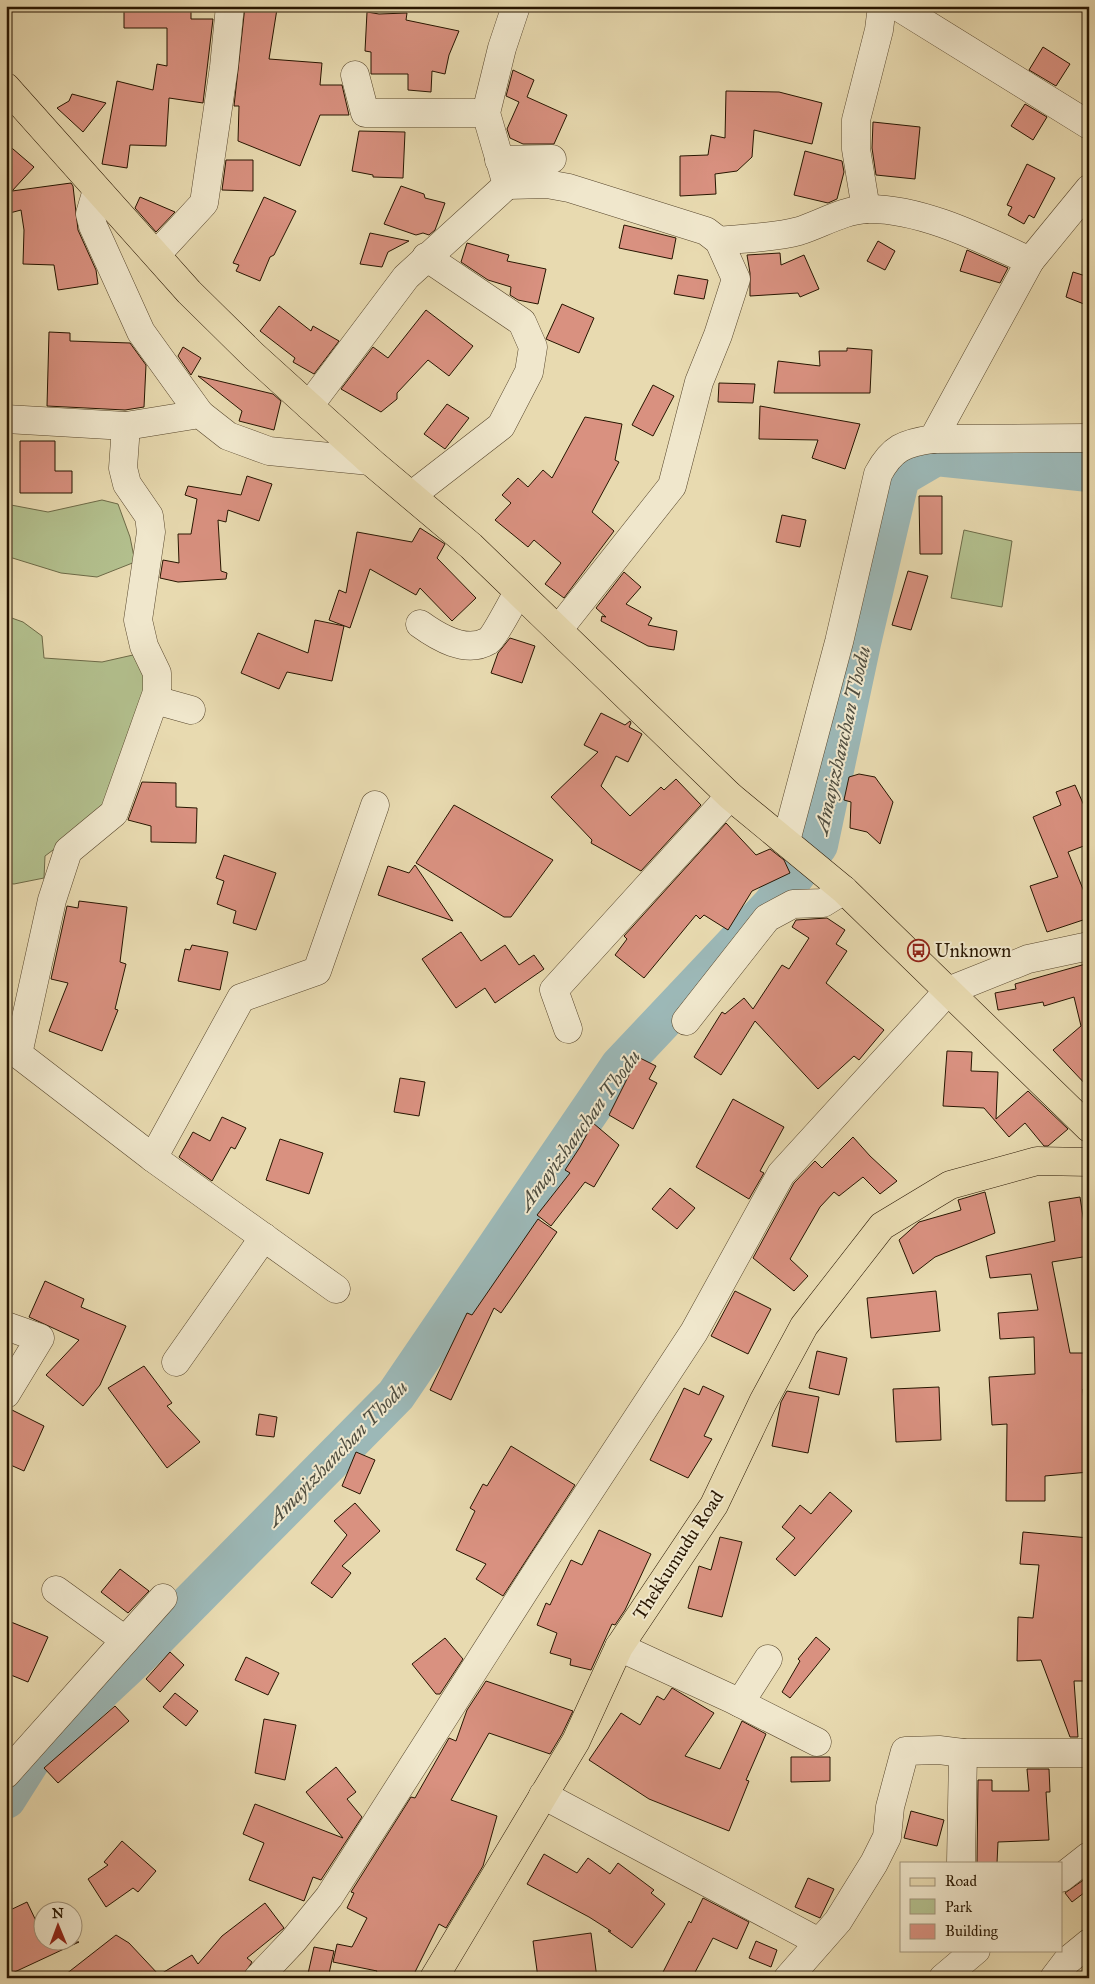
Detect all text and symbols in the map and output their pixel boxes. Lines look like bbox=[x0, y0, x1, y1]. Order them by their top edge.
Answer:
water label: Amayizhanchan Thodu bbox=[808, 643, 875, 839]
bus stop icon: Unknown bbox=[907, 938, 931, 962]
place label: Unknown bbox=[935, 939, 1011, 962]
water label: Amayizhanchan Thodu bbox=[511, 1045, 645, 1217]
water label: Amayizhanchan Thodu bbox=[260, 1375, 413, 1532]
street label: Thekkumudu Road bbox=[628, 1486, 729, 1624]
legend bbox=[900, 1862, 1062, 1952]
text: Road bbox=[945, 1872, 977, 1890]
text: Park bbox=[945, 1898, 972, 1916]
north arrow bbox=[32, 1902, 82, 1952]
text: N bbox=[52, 1905, 64, 1922]
text: Building bbox=[945, 1922, 999, 1940]

